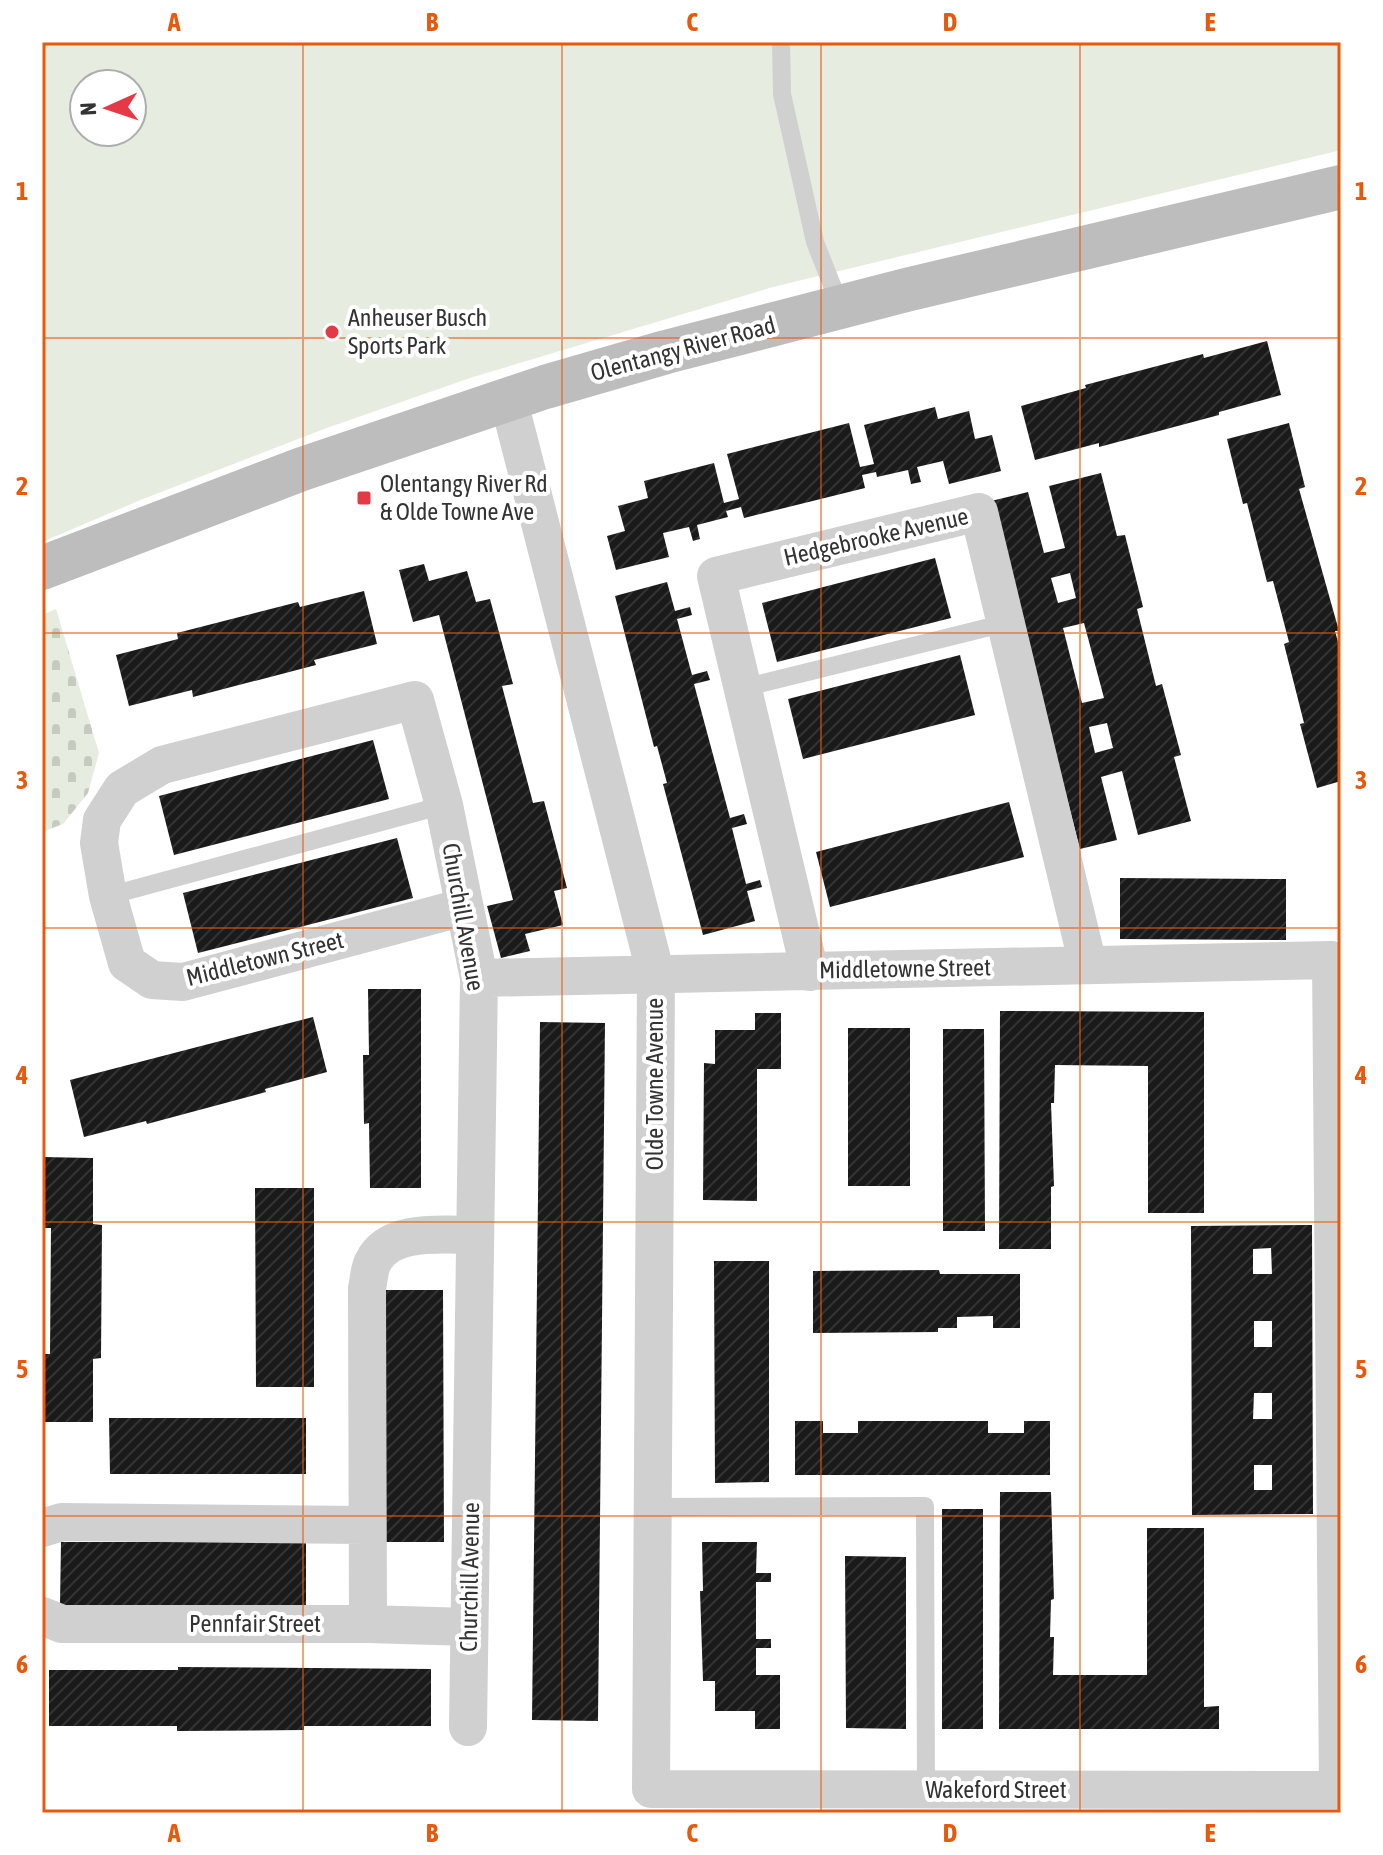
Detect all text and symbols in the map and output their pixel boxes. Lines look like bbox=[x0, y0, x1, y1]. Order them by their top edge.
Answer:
text: A bbox=[167, 7, 181, 37]
text: B bbox=[426, 7, 439, 37]
text: C bbox=[686, 7, 698, 37]
text: D bbox=[943, 7, 957, 37]
text: E bbox=[1204, 7, 1216, 37]
north arrow bbox=[68, 68, 148, 148]
text: N bbox=[75, 102, 101, 116]
text: 1 bbox=[16, 176, 28, 206]
text: 1 bbox=[1355, 176, 1367, 206]
place label: Anheuser Busch Sports Park bbox=[348, 304, 487, 359]
street label: Olentangy River Road bbox=[588, 311, 778, 386]
marker: Anheuser Busch Sports Park bbox=[323, 323, 341, 341]
place label: Olentangy River Rd & Olde Towne Ave bbox=[380, 470, 548, 525]
text: 2 bbox=[16, 471, 28, 501]
text: 2 bbox=[1355, 471, 1367, 501]
marker: Olentangy River Rd & Olde Towne Ave bbox=[355, 489, 373, 507]
street label: Hedgebrooke Avenue bbox=[781, 502, 971, 571]
text: 3 bbox=[16, 765, 28, 795]
text: 3 bbox=[1355, 765, 1367, 795]
street label: Churchill Avenue bbox=[437, 841, 490, 993]
street label: Middletown Street bbox=[184, 926, 346, 991]
street label: Middletowne Street bbox=[819, 954, 991, 983]
street label: Olde Towne Avenue bbox=[641, 998, 668, 1170]
text: 4 bbox=[15, 1060, 28, 1090]
text: 4 bbox=[1354, 1060, 1367, 1090]
text: 5 bbox=[16, 1354, 28, 1384]
text: 5 bbox=[1355, 1354, 1367, 1384]
street label: Churchill Avenue bbox=[455, 1502, 484, 1652]
street label: Pennfair Street bbox=[189, 1610, 321, 1637]
text: 6 bbox=[16, 1649, 28, 1679]
text: 6 bbox=[1355, 1649, 1367, 1679]
street label: Wakeford Street bbox=[925, 1776, 1067, 1803]
text: A bbox=[167, 1818, 181, 1848]
text: B bbox=[426, 1818, 439, 1848]
text: C bbox=[686, 1818, 698, 1848]
text: D bbox=[943, 1818, 957, 1848]
text: E bbox=[1204, 1818, 1216, 1848]

